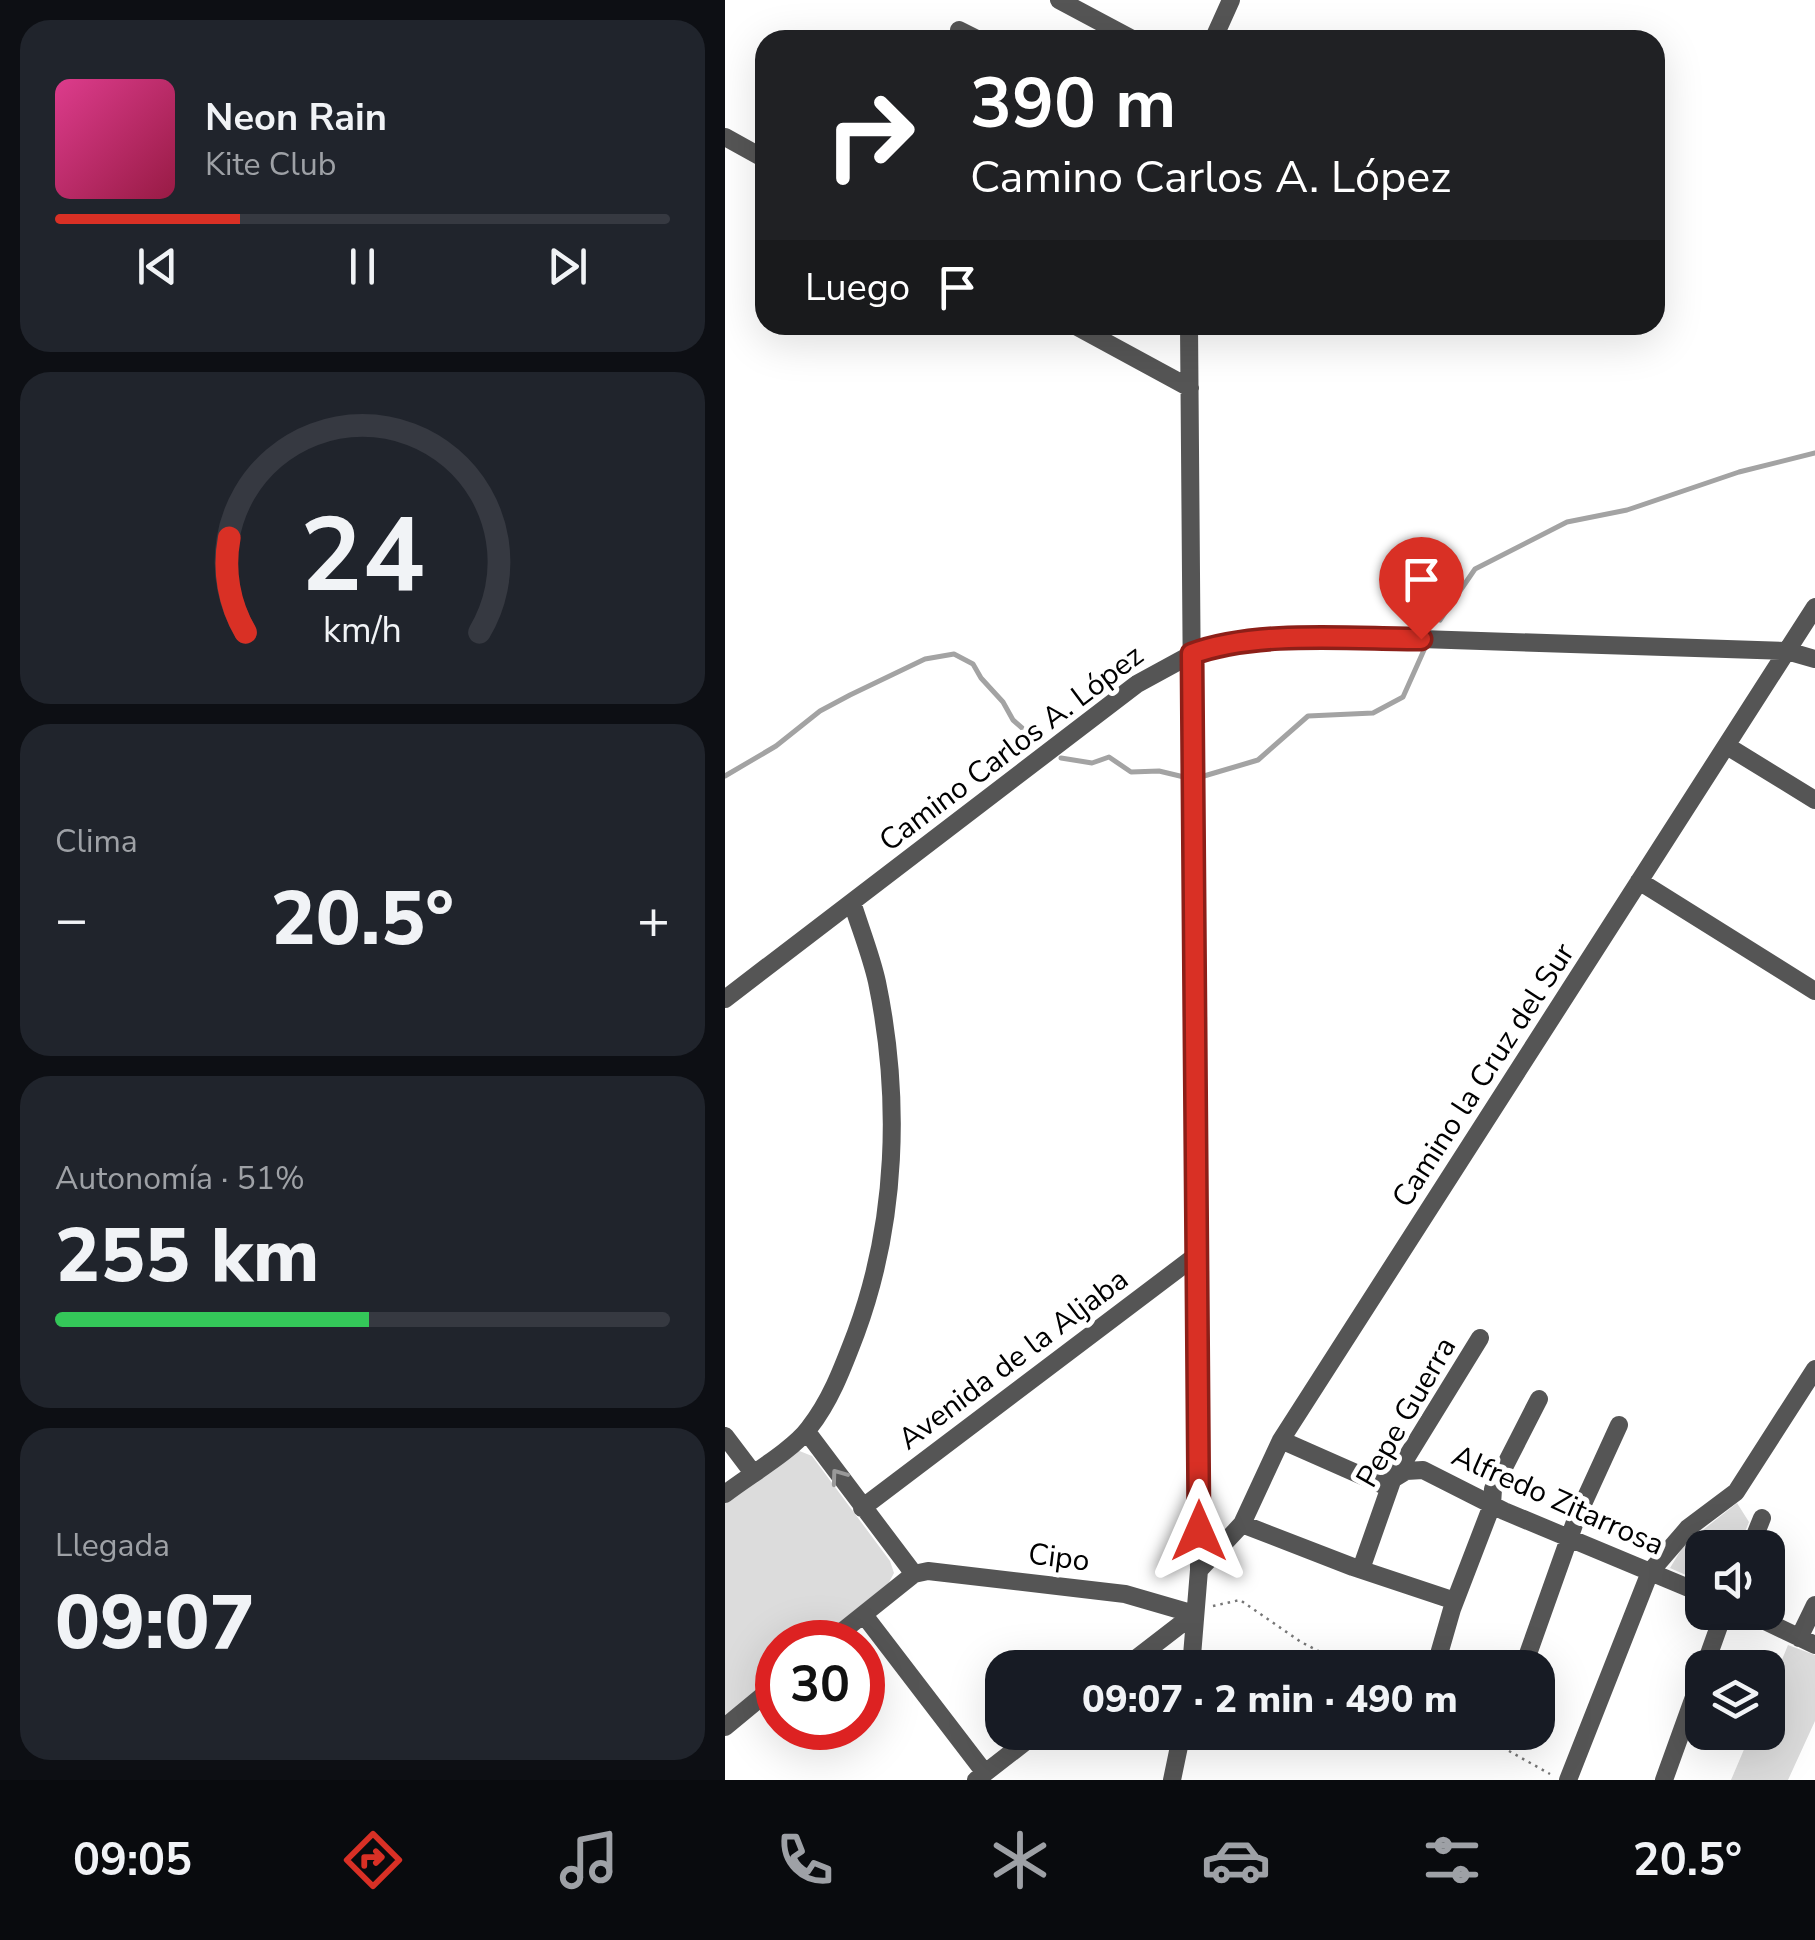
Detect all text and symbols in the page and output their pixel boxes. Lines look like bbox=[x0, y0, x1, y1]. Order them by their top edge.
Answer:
text: 390 m bbox=[970, 56, 1176, 152]
icon: right bbox=[805, 70, 935, 200]
text: Neon Rain bbox=[205, 92, 387, 143]
text: Kite Club bbox=[205, 143, 336, 186]
text: Camino Carlos A. López bbox=[970, 147, 1451, 208]
icon: previous bbox=[130, 239, 185, 294]
icon: pause bbox=[335, 239, 390, 294]
icon: next bbox=[540, 239, 595, 294]
icon: arrive bbox=[930, 260, 985, 315]
text: Luego bbox=[805, 262, 910, 313]
text: 24 bbox=[300, 485, 425, 627]
pin bbox=[1379, 537, 1464, 640]
icon: arrive bbox=[1394, 552, 1449, 607]
text: km/h bbox=[323, 606, 402, 655]
street label: Camino Carlos A. López bbox=[871, 635, 1152, 861]
text: Clima bbox=[55, 820, 138, 863]
text: 20.5° bbox=[271, 868, 454, 970]
text: − bbox=[55, 882, 88, 957]
text: + bbox=[637, 882, 670, 957]
street label: Camino la Cruz del Sur bbox=[1382, 935, 1585, 1215]
text: Autonomía · 51% bbox=[55, 1157, 305, 1200]
text: 255 km bbox=[55, 1205, 319, 1307]
street label: Avenida de la Aljaba bbox=[890, 1259, 1137, 1459]
street label: Pepe Guerra bbox=[1347, 1330, 1466, 1495]
street label: Alfredo Zitarrosa bbox=[1445, 1435, 1670, 1566]
one-way arrow bbox=[833, 1469, 850, 1487]
position arrow bbox=[1147, 1479, 1251, 1583]
text: Llegada bbox=[55, 1524, 170, 1567]
map controls bbox=[1685, 1530, 1785, 1750]
button: sound bbox=[1685, 1530, 1785, 1630]
street label: Cipo bbox=[1026, 1533, 1092, 1582]
text: 09:07 bbox=[55, 1572, 255, 1674]
speed limit sign: 30 bbox=[755, 1620, 885, 1750]
button: layers bbox=[1685, 1650, 1785, 1750]
text: 09:07 · 2 min · 490 m bbox=[1082, 1674, 1458, 1725]
icon: directions bbox=[338, 1825, 408, 1895]
icon: music bbox=[554, 1825, 624, 1895]
icon: phone bbox=[770, 1825, 840, 1895]
icon: climate bbox=[985, 1825, 1055, 1895]
icon: car bbox=[1201, 1825, 1271, 1895]
icon: filters bbox=[1417, 1825, 1487, 1895]
text: 09:05 bbox=[73, 1830, 192, 1891]
text: 20.5° bbox=[1633, 1830, 1742, 1891]

